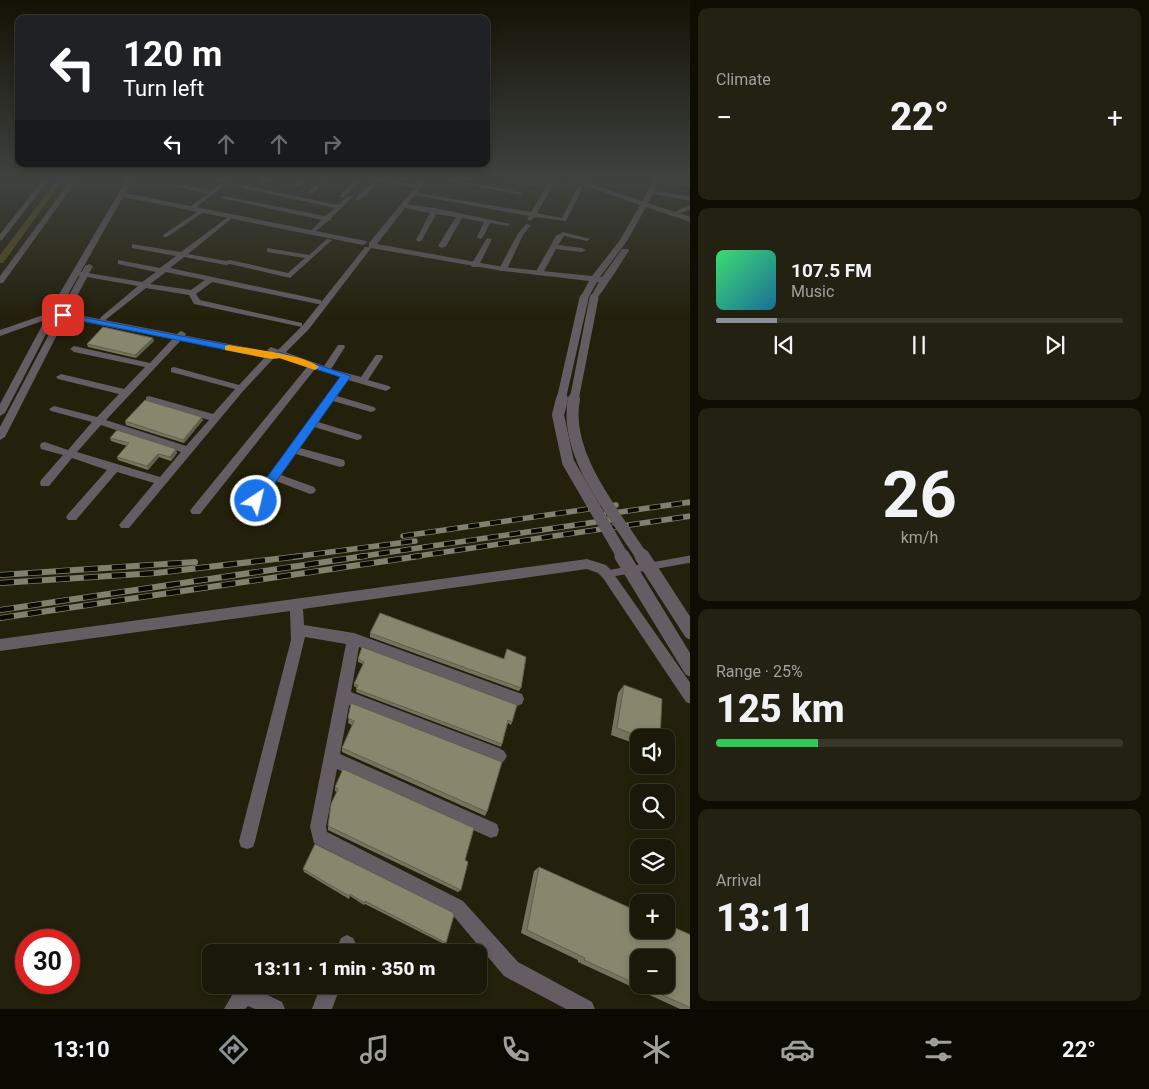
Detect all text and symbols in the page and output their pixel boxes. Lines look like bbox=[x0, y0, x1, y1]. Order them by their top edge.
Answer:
text: 120 m bbox=[123, 34, 222, 75]
icon: left bbox=[40, 35, 105, 100]
text: Climate bbox=[716, 70, 771, 89]
text: Turn left bbox=[123, 76, 204, 101]
text: 22° bbox=[890, 95, 949, 139]
text: − bbox=[716, 101, 732, 134]
text: + bbox=[1107, 101, 1123, 134]
icon: left bbox=[159, 130, 187, 158]
icon: ahead bbox=[212, 130, 240, 158]
icon: ahead bbox=[265, 130, 293, 158]
icon: right bbox=[318, 130, 346, 158]
text: 107.5 FM bbox=[791, 259, 872, 282]
text: Music bbox=[791, 282, 834, 301]
pin bbox=[42, 294, 84, 336]
icon: arrive bbox=[49, 301, 77, 329]
icon: previous bbox=[770, 331, 798, 359]
icon: pause bbox=[905, 331, 933, 359]
icon: next bbox=[1041, 331, 1069, 359]
text: 26 bbox=[882, 457, 957, 533]
position arrow bbox=[229, 474, 281, 526]
text: km/h bbox=[901, 528, 938, 547]
text: Range · 25% bbox=[716, 662, 803, 681]
text: 125 km bbox=[716, 687, 845, 731]
map controls bbox=[630, 729, 675, 994]
button: sound bbox=[630, 729, 675, 774]
button: search bbox=[630, 784, 675, 829]
button: layers bbox=[630, 839, 675, 884]
text: Arrival bbox=[716, 871, 761, 890]
button: + bbox=[630, 894, 675, 939]
text: 13:11 bbox=[716, 896, 815, 940]
speed limit sign: 30 bbox=[15, 929, 80, 994]
button: − bbox=[630, 949, 675, 994]
text: 13:11 · 1 min · 350 m bbox=[253, 957, 436, 980]
icon: directions bbox=[216, 1032, 251, 1067]
icon: music bbox=[357, 1032, 392, 1067]
icon: phone bbox=[498, 1032, 533, 1067]
icon: climate bbox=[639, 1032, 674, 1067]
icon: car bbox=[780, 1032, 815, 1067]
icon: filters bbox=[921, 1032, 956, 1067]
text: 13:10 bbox=[53, 1037, 110, 1062]
text: 22° bbox=[1062, 1037, 1096, 1062]

